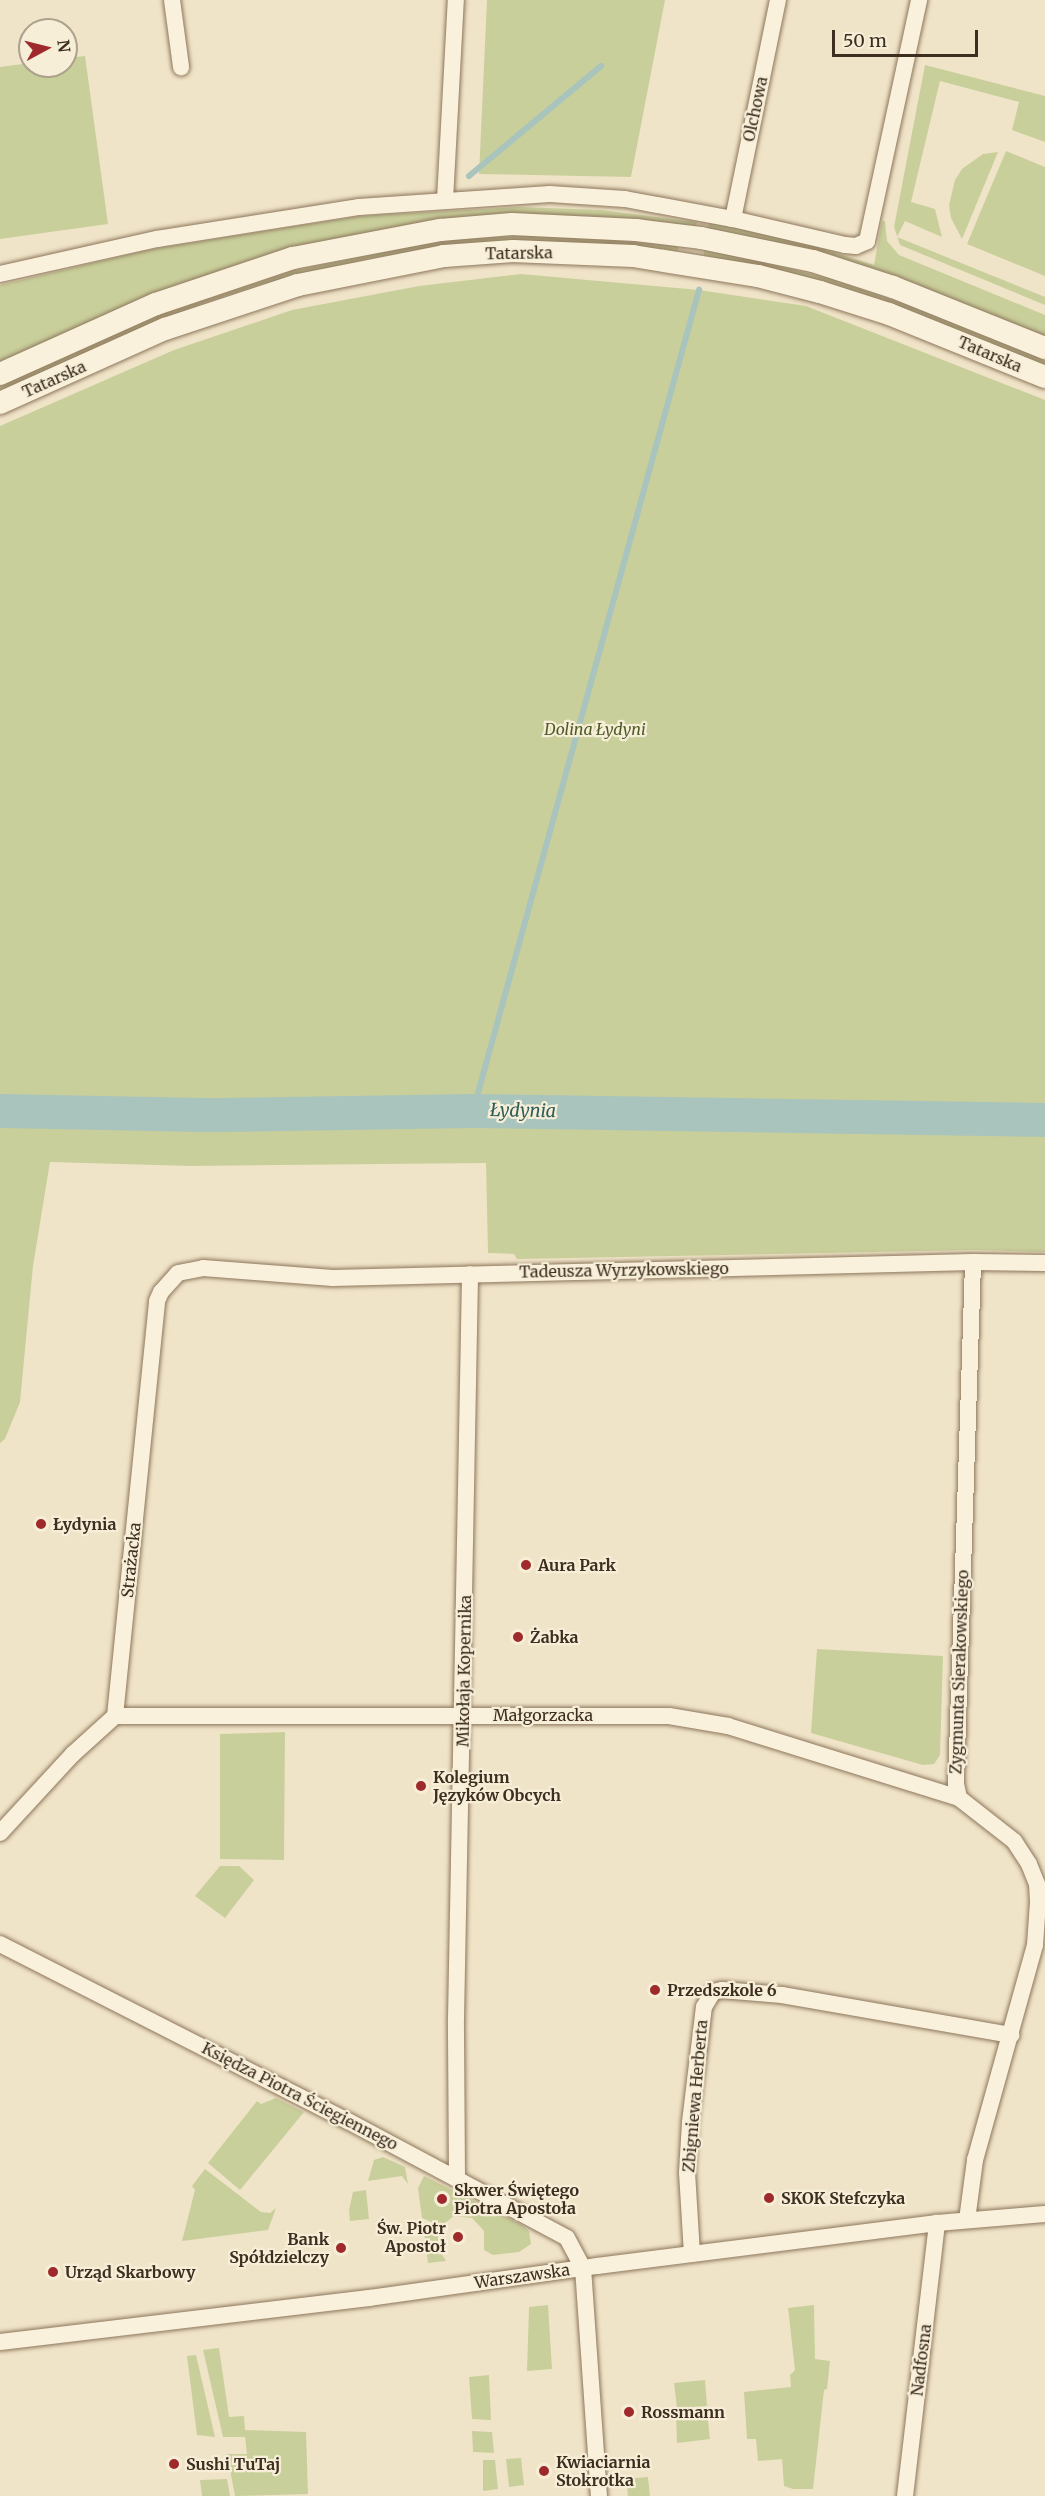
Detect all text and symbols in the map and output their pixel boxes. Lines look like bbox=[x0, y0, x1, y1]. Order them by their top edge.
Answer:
north arrow bbox=[18, 18, 78, 78]
scale bar bbox=[835, 18, 980, 56]
text: 50 m bbox=[843, 29, 887, 52]
text: N bbox=[53, 39, 75, 54]
street label: Olchowa bbox=[739, 75, 771, 143]
street label: Tatarska bbox=[485, 243, 553, 263]
street label: Tatarska bbox=[955, 332, 1025, 376]
street label: Tatarska bbox=[19, 356, 89, 402]
park label: Dolina Łydyni bbox=[544, 719, 646, 739]
water label: Łydynia bbox=[490, 1100, 556, 1122]
street label: Tadeusza Wyrzykowskiego bbox=[519, 1259, 729, 1281]
place label: Łydynia bbox=[53, 1514, 116, 1534]
marker: Łydynia bbox=[34, 1517, 48, 1531]
street label: Strażacka bbox=[117, 1521, 145, 1599]
place label: Aura Park bbox=[538, 1555, 616, 1575]
marker: Aura Park bbox=[519, 1558, 533, 1572]
street label: Zygmunta Sierakowskiego bbox=[946, 1569, 972, 1775]
street label: Mikołaja Kopernika bbox=[453, 1595, 475, 1747]
place label: Żabka bbox=[530, 1627, 578, 1647]
marker: Żabka bbox=[511, 1630, 525, 1644]
street label: Małgorzacka bbox=[493, 1705, 593, 1725]
place label: Kolegium Języków Obcych bbox=[433, 1767, 561, 1805]
marker: Kolegium Języków Obcych bbox=[414, 1779, 428, 1793]
place label: Przedszkole 6 bbox=[667, 1980, 776, 2000]
marker: Przedszkole 6 bbox=[648, 1983, 662, 1997]
street label: Zbigniewa Herberta bbox=[679, 2019, 711, 2173]
street label: Księdza Piotra Ściegiennego bbox=[199, 2038, 401, 2154]
place label: Skwer Świętego Piotra Apostoła bbox=[454, 2180, 579, 2218]
place label: SKOK Stefczyka bbox=[781, 2188, 905, 2208]
marker: SKOK Stefczyka bbox=[762, 2191, 776, 2205]
marker: Skwer Świętego Piotra Apostoła bbox=[435, 2192, 449, 2206]
place label: Św. Piotr Apostoł bbox=[377, 2218, 446, 2256]
place label: Bank Spółdzielczy bbox=[229, 2229, 329, 2267]
marker: Św. Piotr Apostoł bbox=[451, 2230, 465, 2244]
marker: Bank Spółdzielczy bbox=[334, 2241, 348, 2255]
street label: Warszawska bbox=[473, 2260, 571, 2292]
place label: Urząd Skarbowy bbox=[65, 2262, 195, 2282]
marker: Urząd Skarbowy bbox=[46, 2265, 60, 2279]
street label: Nadfosna bbox=[907, 2323, 935, 2397]
place label: Rossmann bbox=[641, 2402, 725, 2422]
marker: Rossmann bbox=[622, 2405, 636, 2419]
place label: Kwiaciarnia Stokrotka bbox=[556, 2452, 650, 2490]
place label: Sushi TuTaj bbox=[186, 2454, 280, 2474]
marker: Sushi TuTaj bbox=[167, 2457, 181, 2471]
marker: Kwiaciarnia Stokrotka bbox=[537, 2464, 551, 2478]

